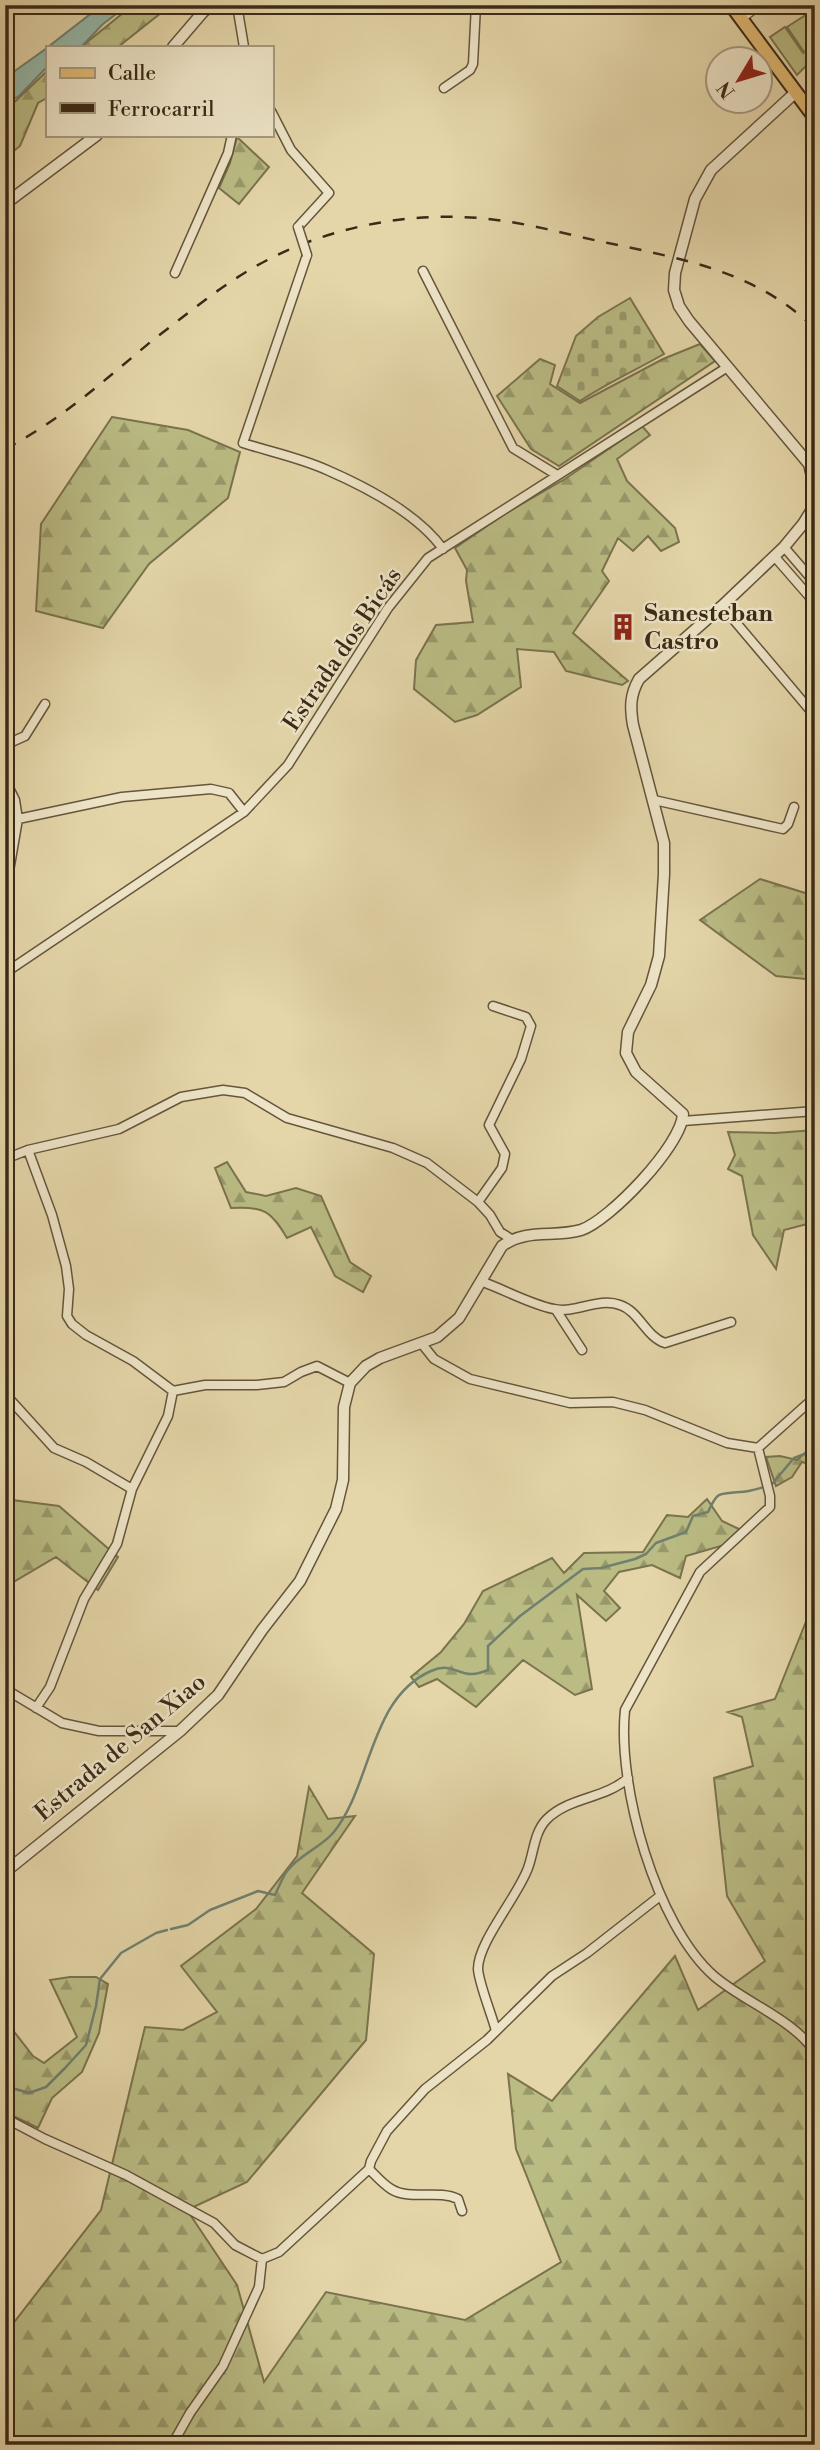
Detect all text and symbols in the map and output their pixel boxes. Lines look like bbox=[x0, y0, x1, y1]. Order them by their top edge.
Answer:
legend bbox=[46, 46, 273, 136]
north arrow bbox=[704, 46, 774, 116]
text: Calle bbox=[108, 61, 156, 87]
text: N bbox=[712, 77, 740, 103]
text: Ferrocarril bbox=[108, 97, 214, 123]
street label: Estrada dos Bicás bbox=[277, 562, 409, 737]
place label: Sanesteban Castro bbox=[644, 599, 773, 657]
building icon: Sanesteban Castro bbox=[608, 612, 638, 642]
street label: Estrada de San Xiao bbox=[29, 1667, 212, 1828]

